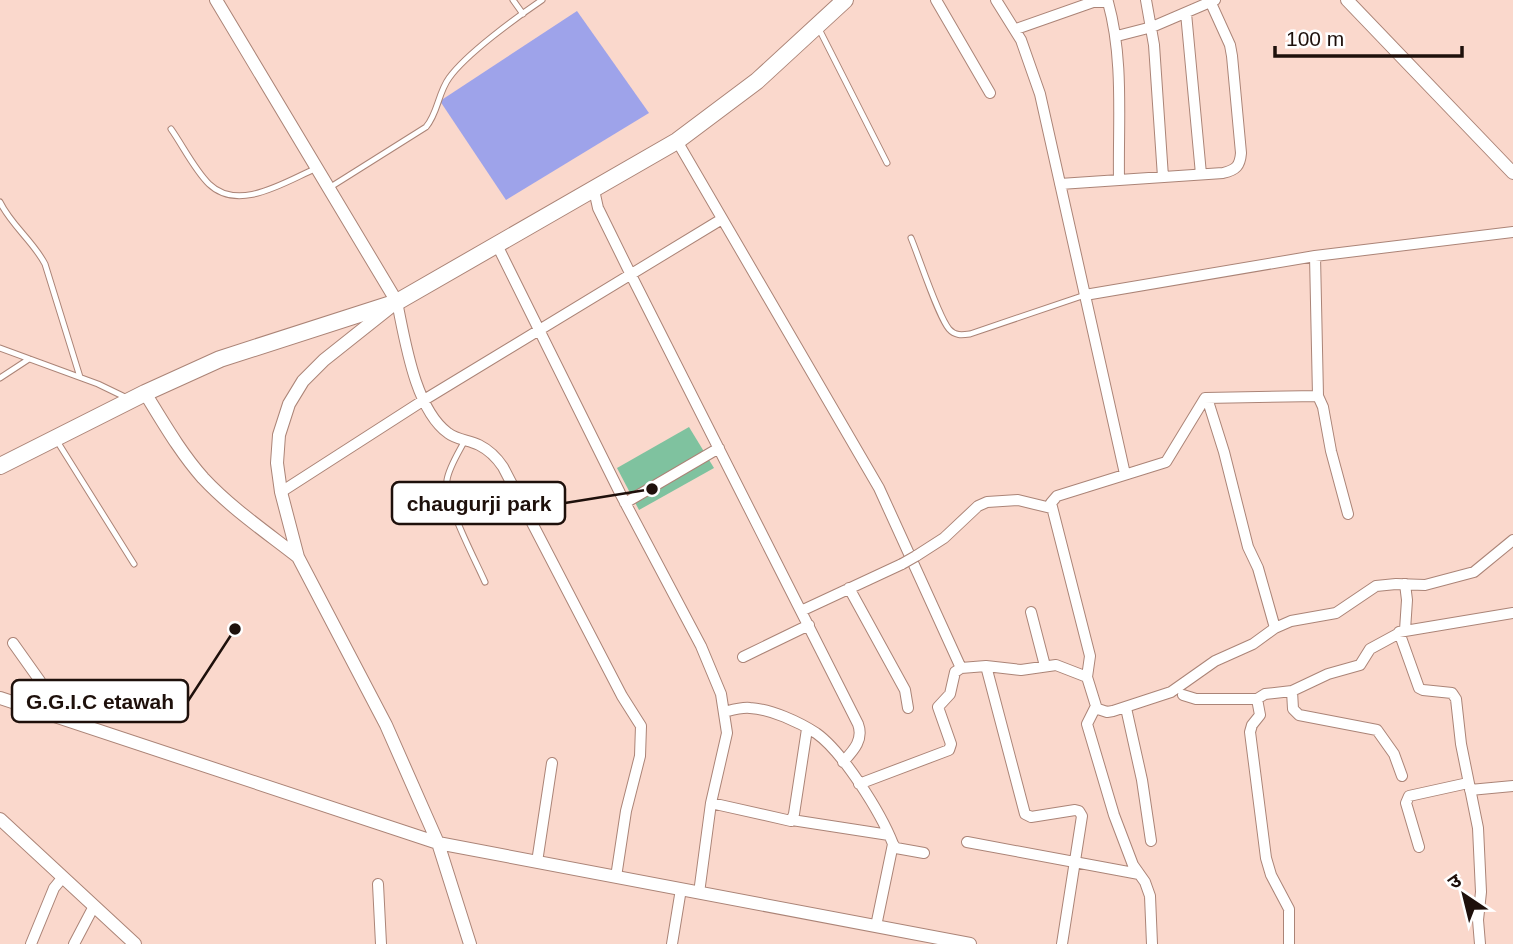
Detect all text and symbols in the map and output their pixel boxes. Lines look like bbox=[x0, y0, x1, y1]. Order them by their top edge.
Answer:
scale bar bbox=[1275, 14, 1462, 58]
text: 100 m bbox=[1286, 27, 1344, 50]
callout: chaugurji park bbox=[392, 482, 565, 524]
text: chaugurji park bbox=[407, 492, 552, 515]
callout: G.G.I.C etawah bbox=[12, 680, 188, 722]
text: G.G.I.C etawah bbox=[26, 690, 174, 713]
north arrow bbox=[1429, 860, 1499, 930]
text: उ bbox=[1444, 869, 1466, 893]

